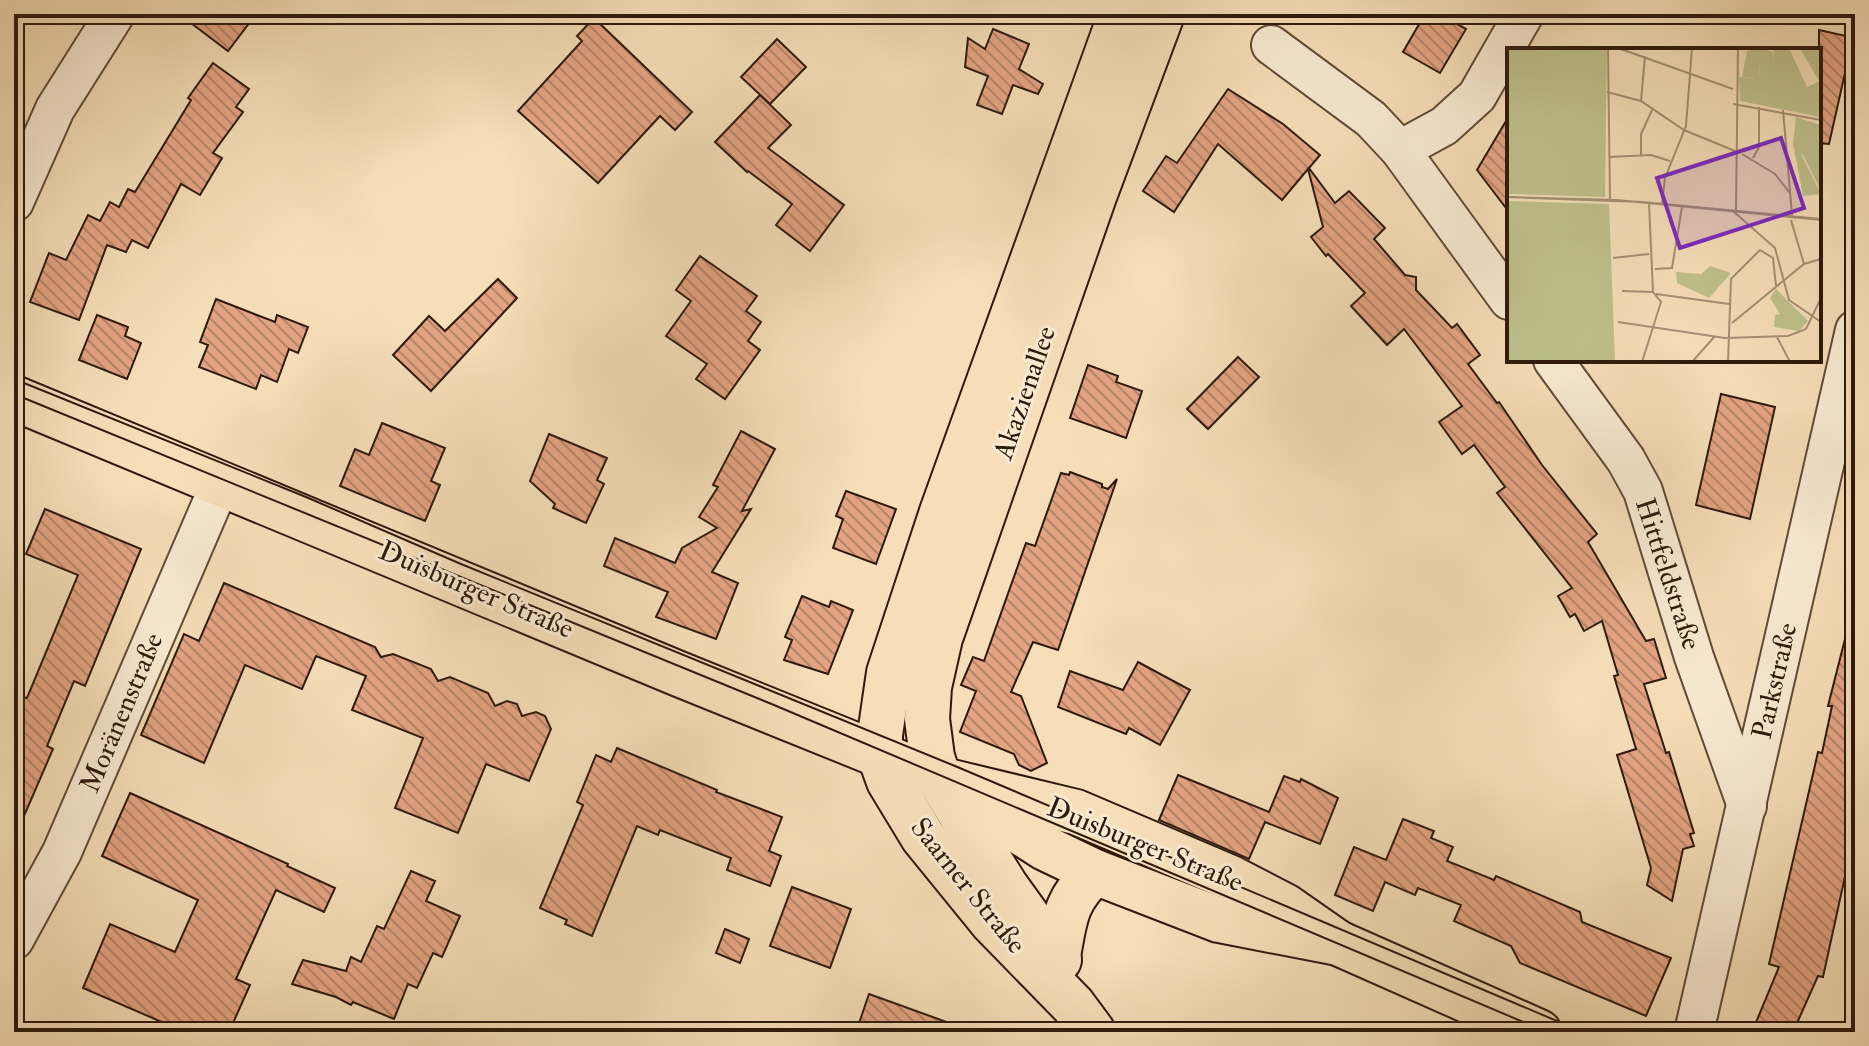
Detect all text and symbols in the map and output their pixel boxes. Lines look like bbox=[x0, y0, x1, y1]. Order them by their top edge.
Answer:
inset map bbox=[1507, 48, 1821, 362]
street label: Akazienallee bbox=[986, 321, 1064, 465]
street label: Hittfeldstraße bbox=[1627, 494, 1709, 654]
street label: Duisburger Straße bbox=[373, 533, 579, 647]
street label: Parkstraße bbox=[1745, 619, 1805, 743]
street label: Moränenstraße bbox=[73, 628, 171, 798]
street label: Duisburger Straße bbox=[1042, 790, 1248, 900]
street label: Saarner Straße bbox=[903, 811, 1034, 961]

